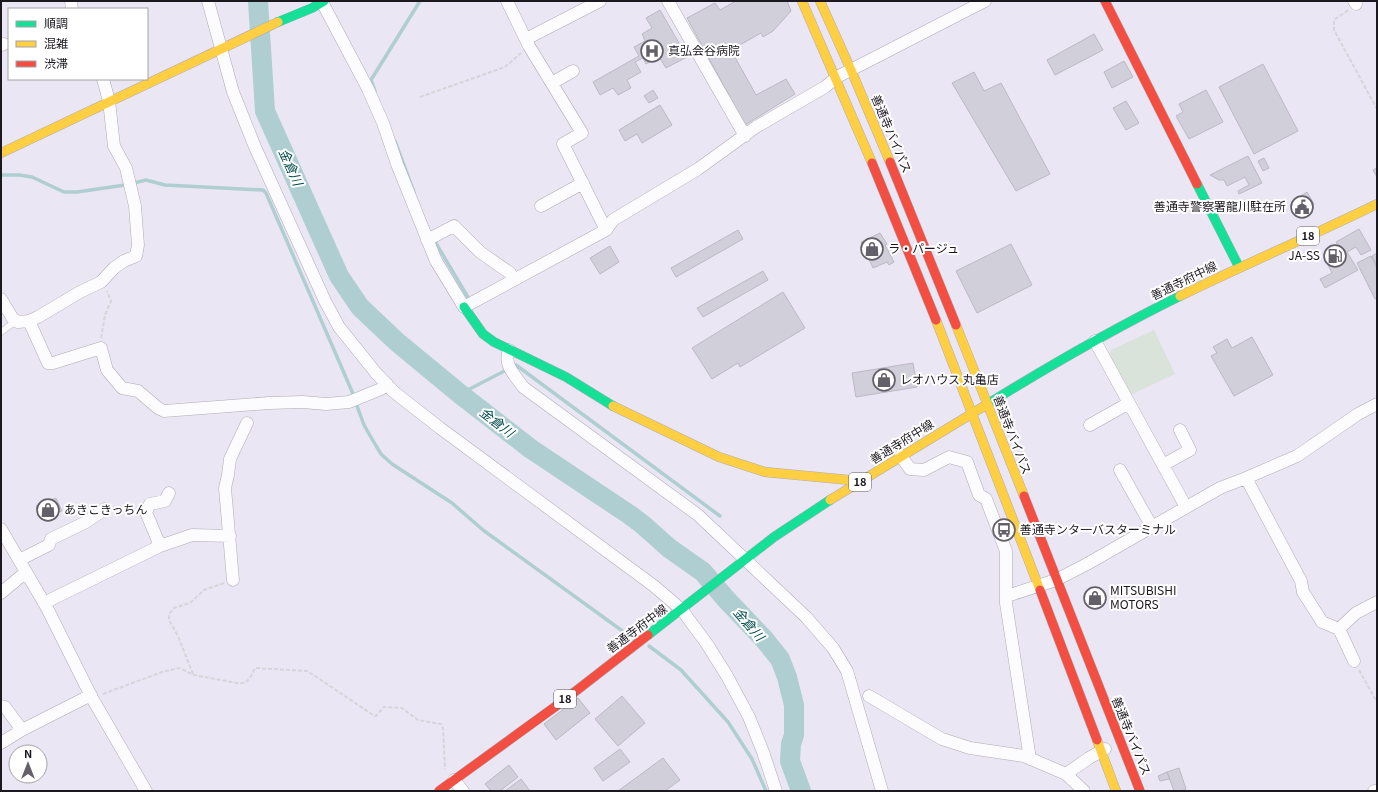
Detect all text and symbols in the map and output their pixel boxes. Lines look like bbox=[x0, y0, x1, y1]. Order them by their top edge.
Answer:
legend bbox=[8, 8, 148, 80]
text: 順調 bbox=[44, 14, 68, 31]
text: 混雑 bbox=[44, 34, 68, 51]
hospital icon: 真弘会谷病院 bbox=[639, 38, 665, 64]
place label: 真弘会谷病院 bbox=[668, 41, 740, 58]
text: 渋滞 bbox=[44, 54, 68, 71]
street label: 善通寺バイパス bbox=[868, 92, 917, 175]
water label: 金倉川 bbox=[275, 145, 309, 190]
public building icon: 善通寺警察署龍川駐在所 bbox=[1289, 194, 1315, 220]
place label: 善通寺警察署龍川駐在所 bbox=[1154, 197, 1286, 214]
road number: 18 bbox=[1297, 227, 1319, 245]
shop icon: ラ・パージュ bbox=[859, 236, 885, 262]
place label: ラ・パージュ bbox=[888, 239, 959, 256]
fuel station icon: JA-SS bbox=[1322, 243, 1348, 269]
place label: JA-SS bbox=[1288, 246, 1320, 263]
street label: 善通寺府中線 bbox=[1147, 256, 1219, 303]
shop icon: レオハウス 丸亀店 bbox=[871, 367, 897, 393]
place label: レオハウス 丸亀店 bbox=[900, 370, 999, 387]
street label: 善通寺バイパス bbox=[990, 392, 1036, 477]
water label: 金倉川 bbox=[476, 402, 520, 442]
street label: 善通寺府中線 bbox=[866, 414, 936, 467]
road number: 18 bbox=[849, 473, 871, 491]
shop icon: あきこきっちん bbox=[35, 497, 61, 523]
place label: あきこきっちん bbox=[64, 500, 148, 517]
bus stop icon: 善通寺ンタ一バスターミナル bbox=[991, 517, 1017, 543]
place label: 善通寺ンタ一バスターミナル bbox=[1020, 520, 1176, 537]
place label: MITSUBISHI MOTORS bbox=[1110, 581, 1177, 612]
shop icon: MITSUBISHI MOTORS bbox=[1082, 585, 1108, 611]
street label: 善通寺府中線 bbox=[602, 599, 670, 656]
water label: 金倉川 bbox=[729, 603, 771, 646]
road number: 18 bbox=[554, 690, 576, 708]
street label: 善通寺バイパス bbox=[1109, 693, 1156, 777]
north arrow bbox=[8, 744, 48, 784]
text: N bbox=[24, 745, 32, 761]

